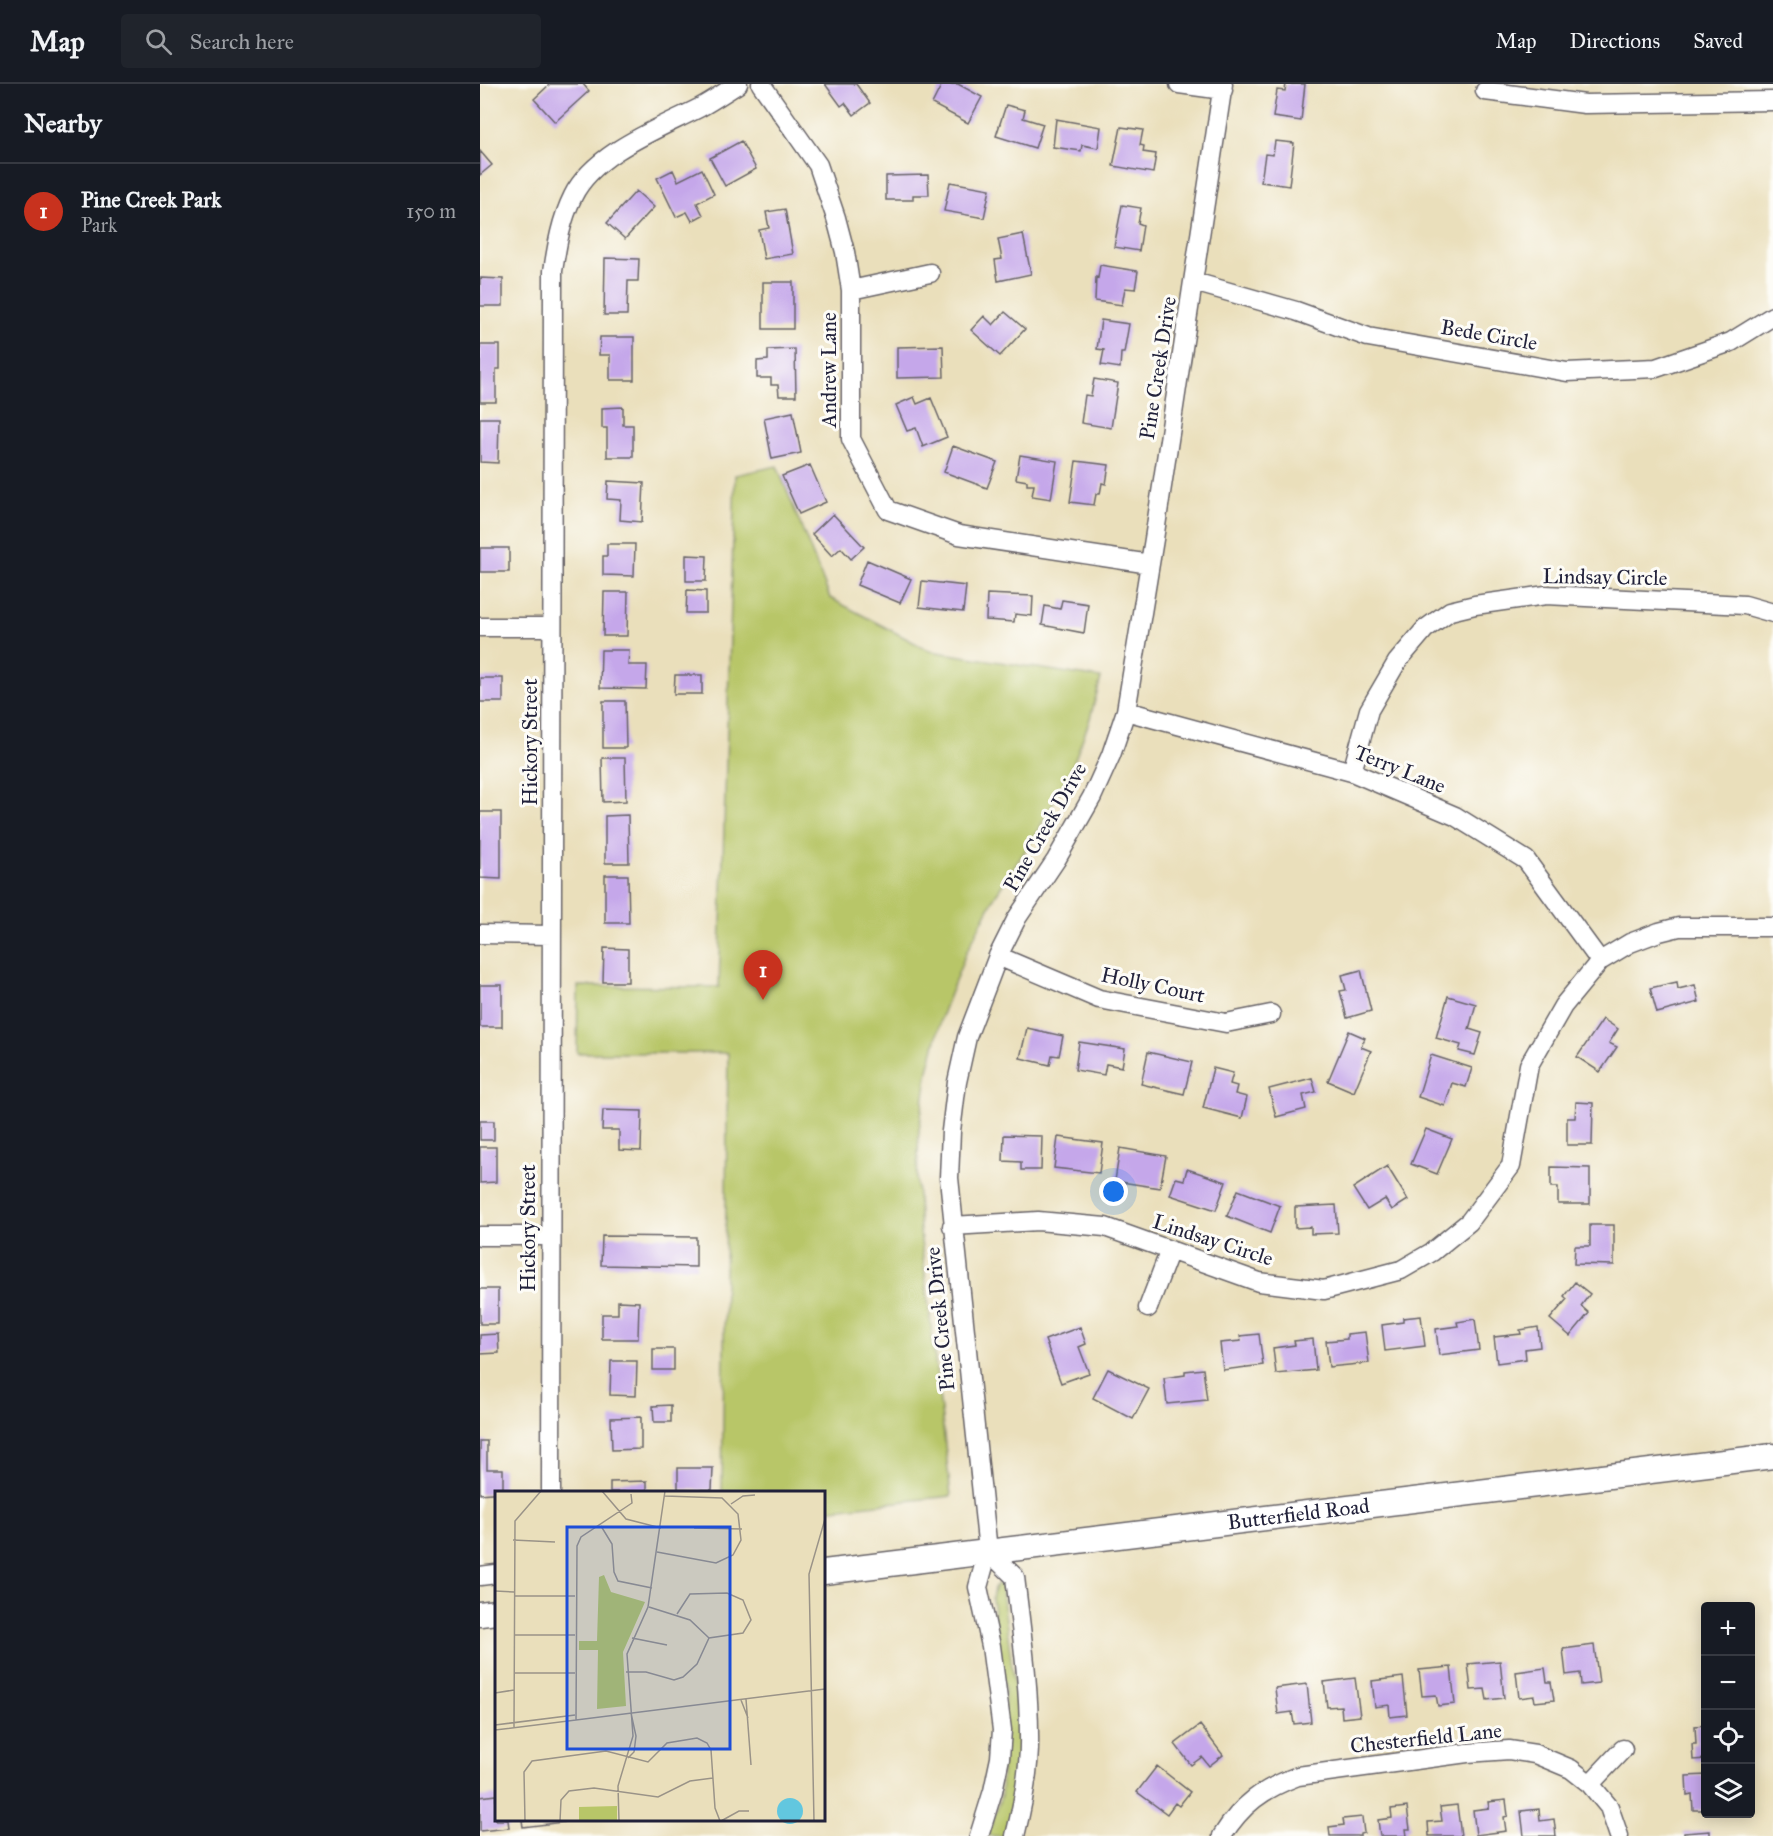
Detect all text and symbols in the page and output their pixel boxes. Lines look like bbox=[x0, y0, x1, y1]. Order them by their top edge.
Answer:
search box bbox=[121, 14, 541, 68]
text: Map bbox=[30, 24, 85, 59]
icon: search bbox=[142, 25, 175, 58]
text: Search here bbox=[190, 28, 294, 55]
text: Map bbox=[1496, 28, 1537, 54]
text: Directions bbox=[1570, 28, 1660, 54]
text: Saved bbox=[1693, 28, 1743, 54]
text: Nearby bbox=[24, 107, 102, 139]
text: Pine Creek Park bbox=[81, 186, 222, 213]
text: 1 bbox=[40, 199, 47, 223]
text: 150 m bbox=[406, 199, 456, 223]
text: Park bbox=[81, 213, 117, 237]
street label: Pine Creek Drive bbox=[1134, 294, 1182, 442]
street label: Andrew Lane bbox=[816, 312, 842, 429]
street label: Bede Circle bbox=[1439, 314, 1540, 356]
street label: Lindsay Circle bbox=[1542, 563, 1668, 591]
street label: Hickory Street bbox=[517, 678, 543, 806]
street label: Terry Lane bbox=[1351, 739, 1450, 799]
street label: Pine Creek Drive bbox=[998, 758, 1093, 896]
pin: 1 bbox=[744, 950, 782, 1000]
street label: Holly Court bbox=[1099, 961, 1208, 1009]
street label: Hickory Street bbox=[515, 1164, 541, 1292]
your location bbox=[1099, 1177, 1128, 1206]
street label: Lindsay Circle bbox=[1150, 1208, 1277, 1272]
street label: Pine Creek Drive bbox=[919, 1245, 960, 1392]
inset map bbox=[495, 1491, 825, 1821]
street label: Butterfield Road bbox=[1226, 1492, 1371, 1536]
map controls bbox=[1701, 1602, 1755, 1818]
button: + bbox=[1701, 1602, 1755, 1656]
button: − bbox=[1701, 1656, 1755, 1710]
button: locate bbox=[1701, 1710, 1755, 1764]
street label: Chesterfield Lane bbox=[1349, 1717, 1503, 1759]
button: layers bbox=[1701, 1764, 1755, 1818]

